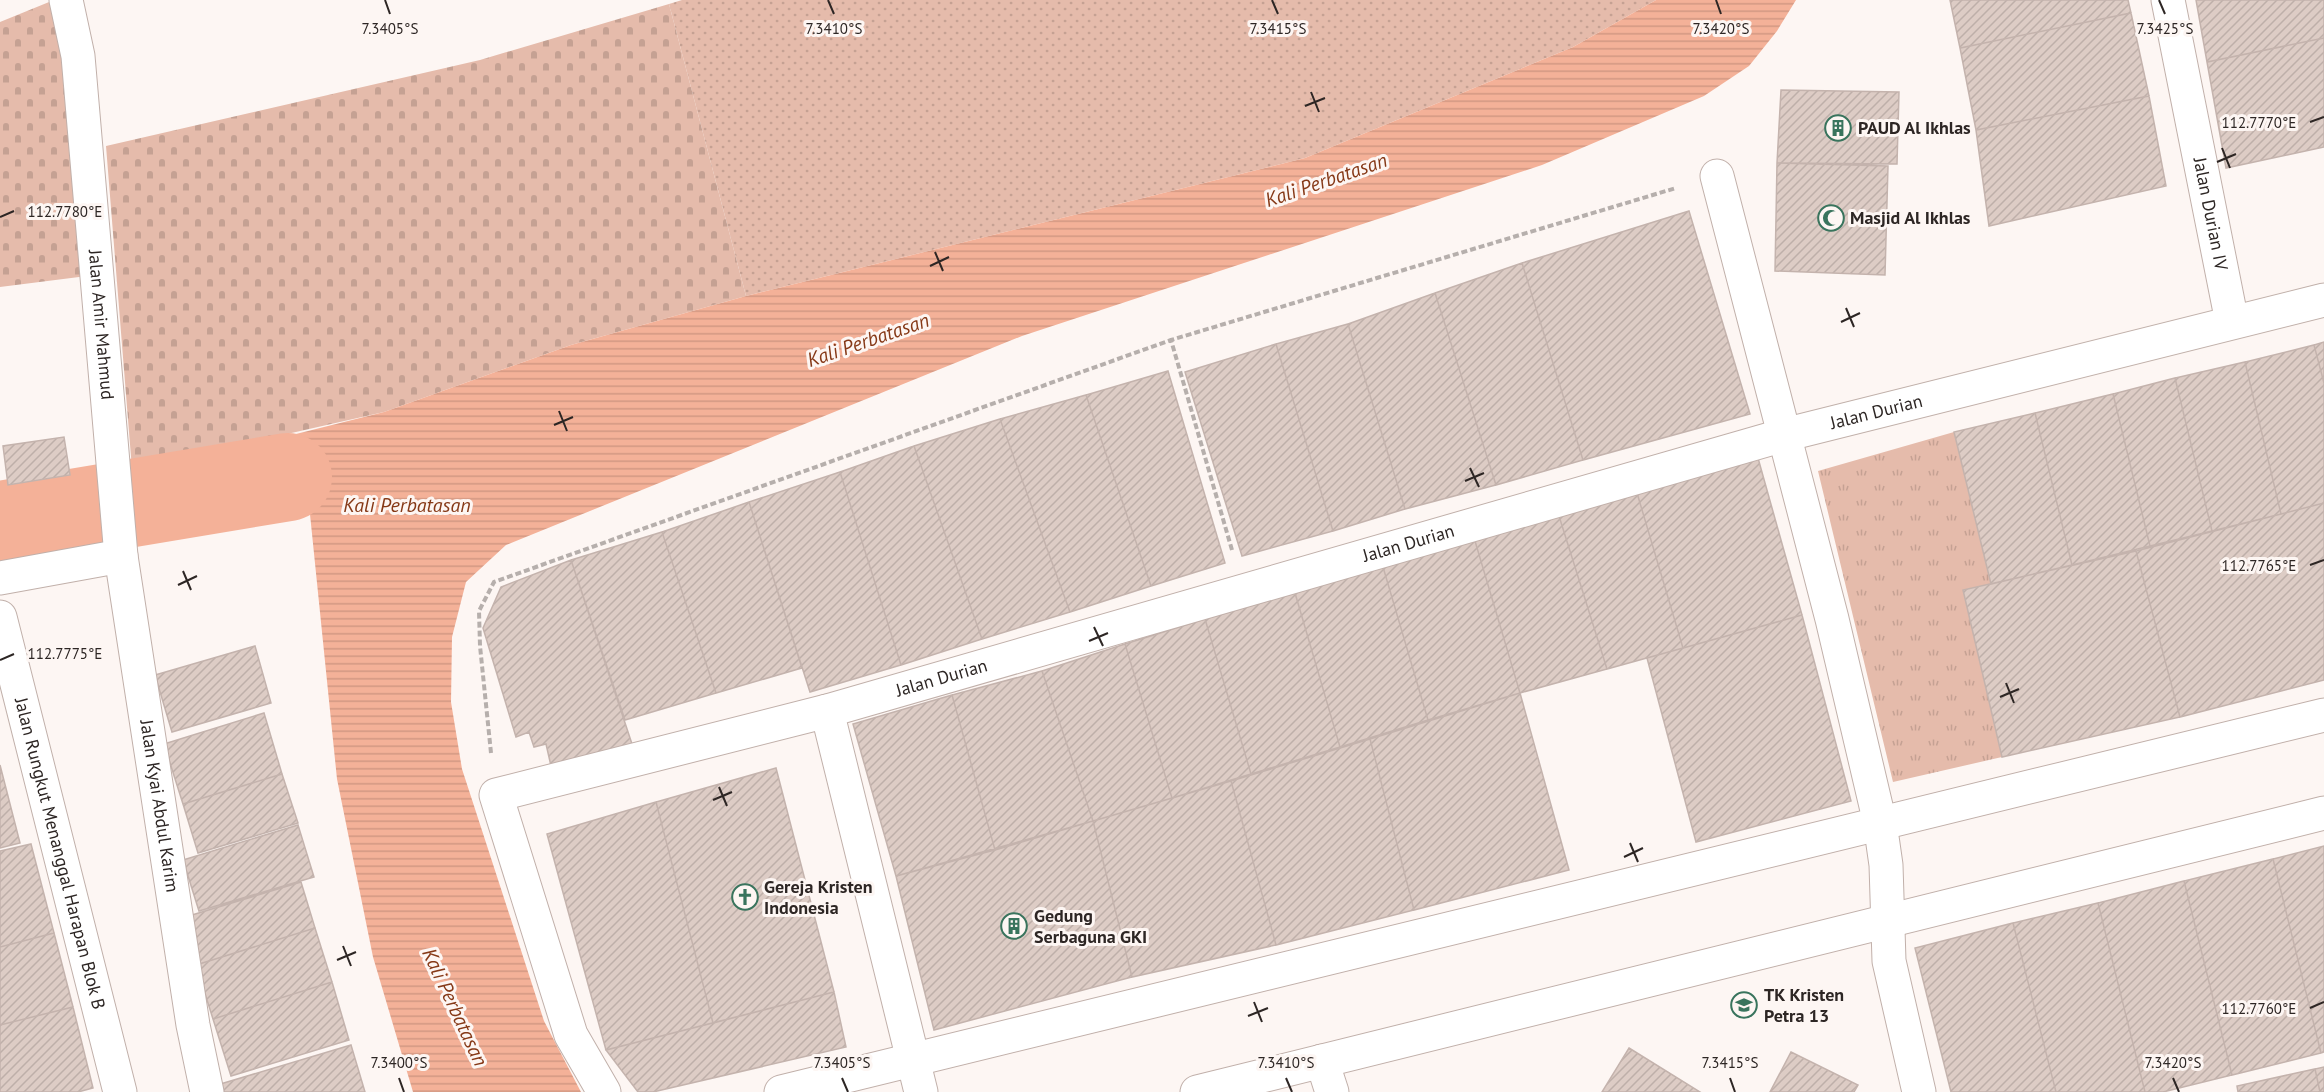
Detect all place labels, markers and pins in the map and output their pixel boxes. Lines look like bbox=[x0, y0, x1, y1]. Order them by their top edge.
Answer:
building icon: PAUD Al Ikhlas bbox=[1823, 113, 1853, 143]
place label: PAUD Al Ikhlas bbox=[1858, 116, 1971, 139]
mosque icon: Masjid Al Ikhlas bbox=[1816, 203, 1846, 233]
place label: Masjid Al Ikhlas bbox=[1850, 206, 1971, 229]
place label: Gereja Kristen Indonesia bbox=[764, 875, 873, 919]
church icon: Gereja Kristen Indonesia bbox=[730, 882, 760, 912]
place label: Gedung Serbaguna GKI bbox=[1034, 904, 1147, 948]
building icon: Gedung Serbaguna GKI bbox=[999, 911, 1029, 941]
place label: TK Kristen Petra 13 bbox=[1764, 983, 1844, 1027]
school or university icon: TK Kristen Petra 13 bbox=[1729, 990, 1759, 1020]

